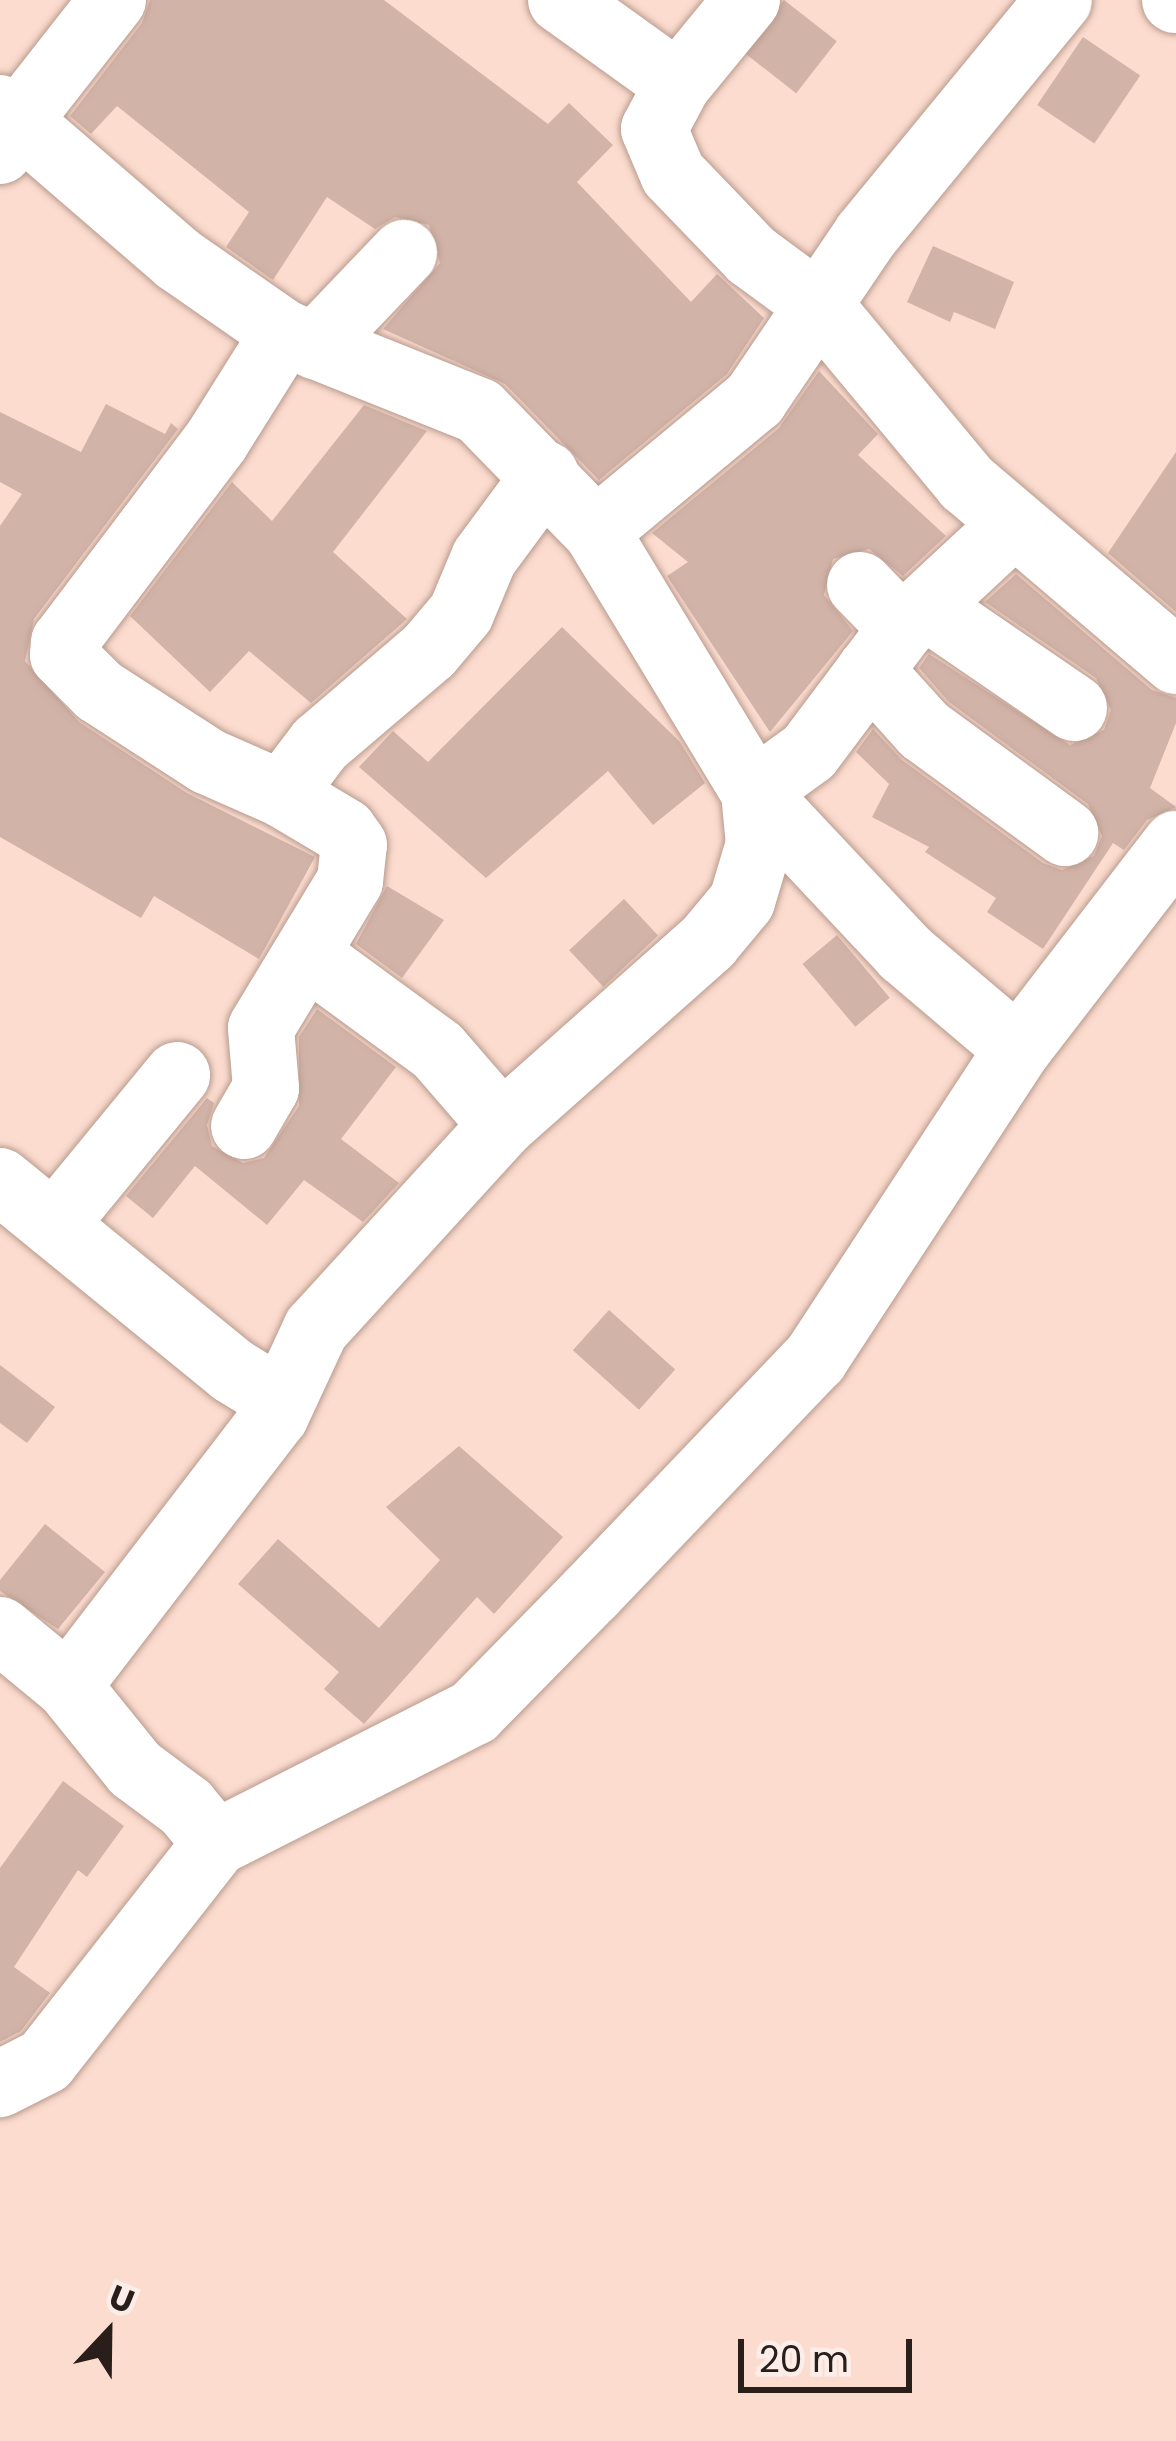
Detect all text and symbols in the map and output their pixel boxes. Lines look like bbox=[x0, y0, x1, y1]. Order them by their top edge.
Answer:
north arrow bbox=[48, 2273, 168, 2393]
text: U bbox=[102, 2273, 141, 2325]
scale bar bbox=[744, 2315, 918, 2389]
text: 20 m bbox=[759, 2334, 849, 2385]

